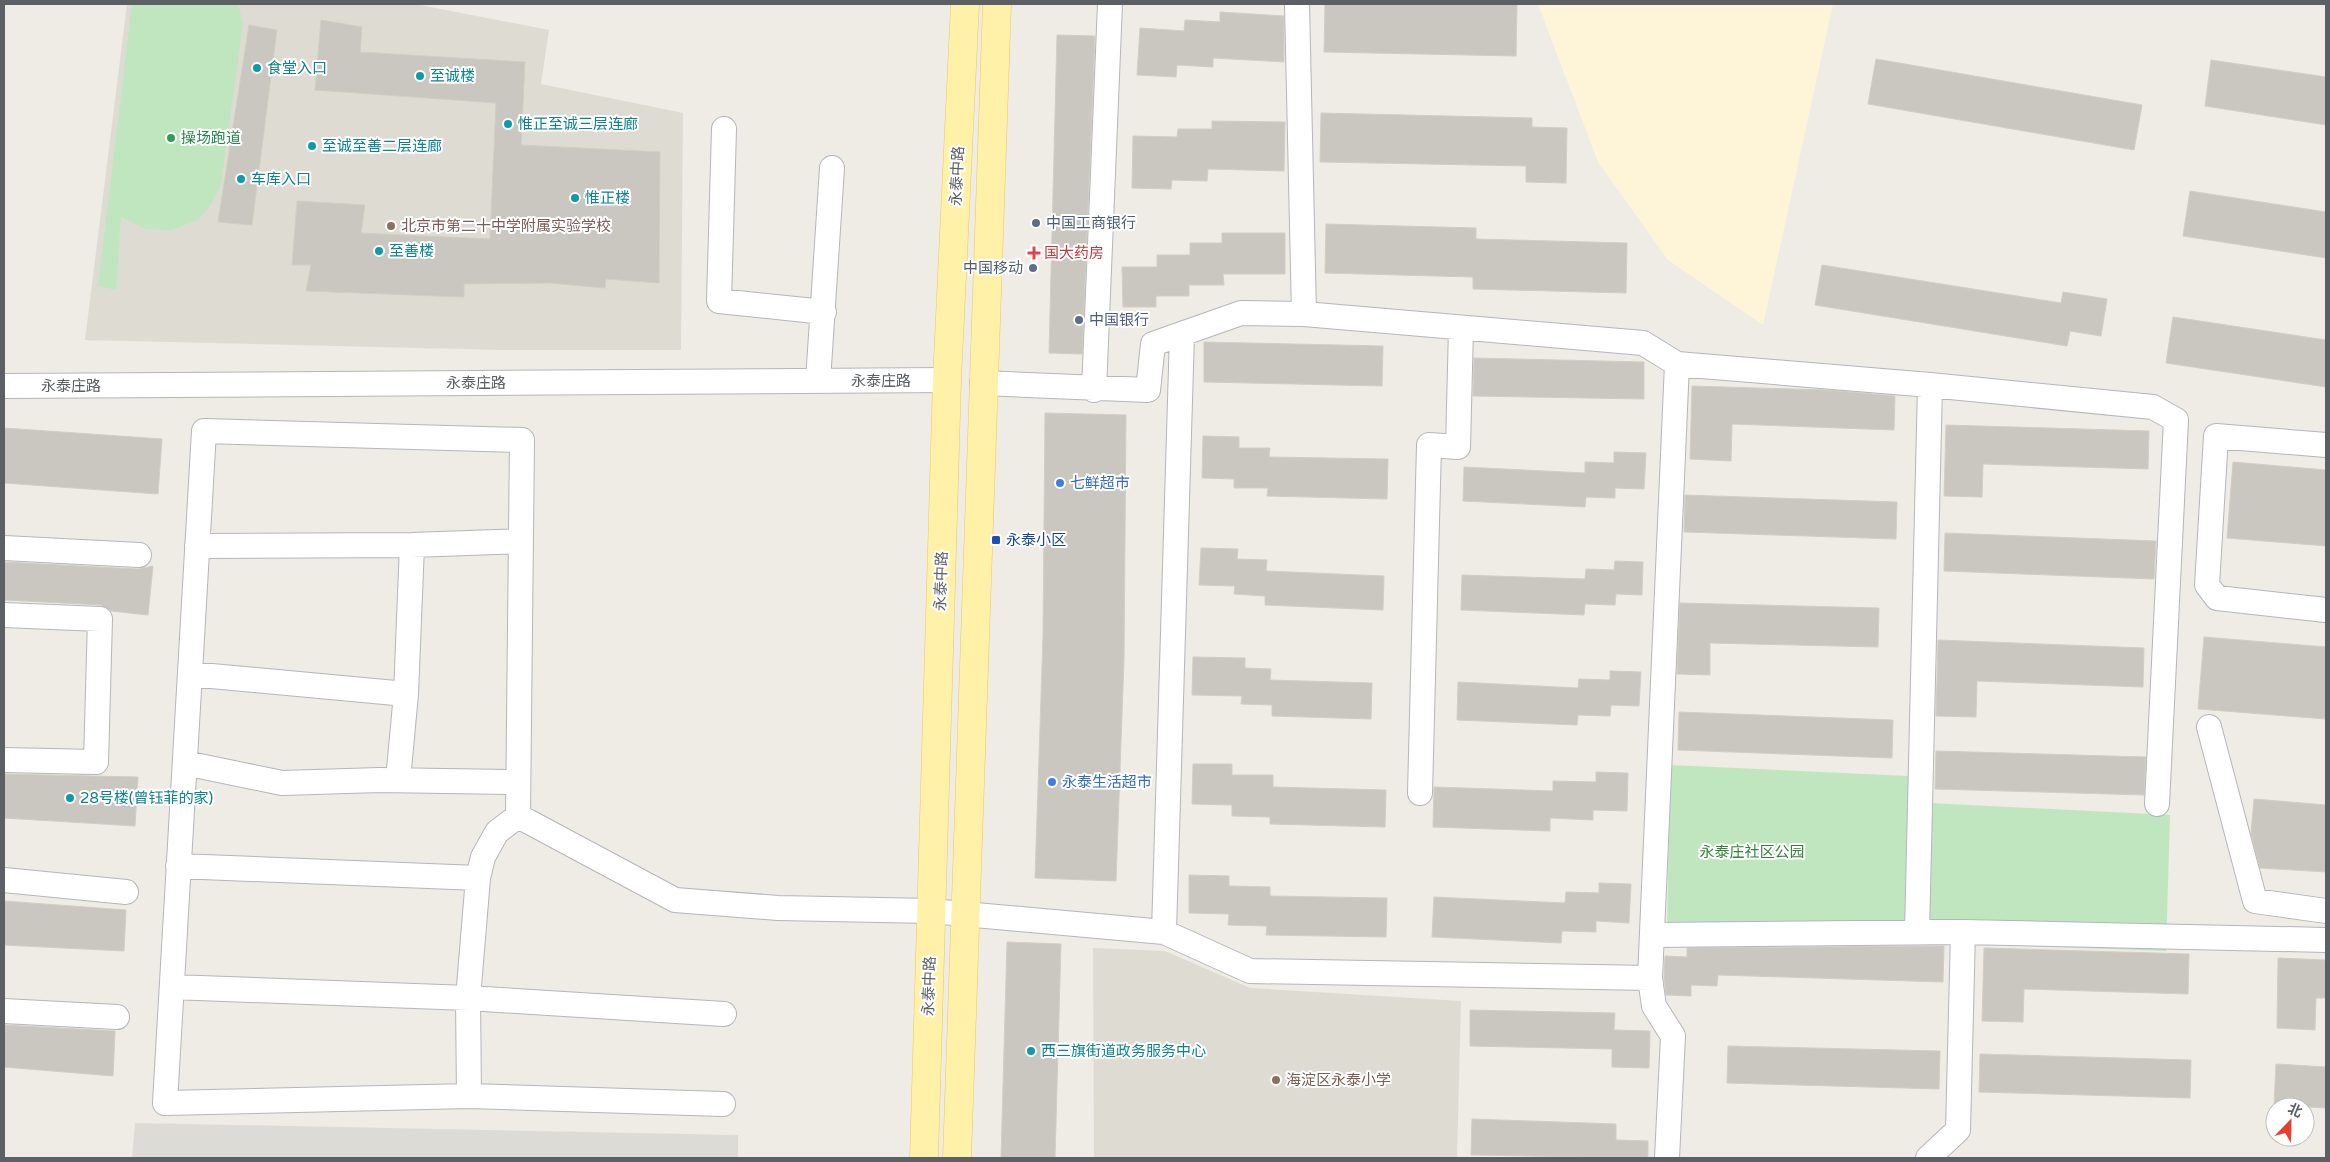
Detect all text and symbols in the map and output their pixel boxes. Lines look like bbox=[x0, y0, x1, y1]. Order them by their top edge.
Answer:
place label: 食堂入口 bbox=[267, 59, 327, 77]
marker: 食堂入口 bbox=[251, 62, 263, 74]
place label: 至诚楼 bbox=[430, 67, 475, 85]
marker: 至诚楼 bbox=[414, 70, 426, 82]
place label: 惟正至诚三层连廊 bbox=[518, 115, 638, 133]
marker: 惟正至诚三层连廊 bbox=[502, 118, 514, 130]
place label: 操场跑道 bbox=[181, 129, 241, 147]
marker: 操场跑道 bbox=[165, 132, 177, 144]
place label: 至诚至善二层连廊 bbox=[322, 137, 442, 155]
marker: 至诚至善二层连廊 bbox=[306, 140, 318, 152]
street label: 永泰中路 bbox=[946, 146, 968, 206]
place label: 车库入口 bbox=[251, 170, 311, 188]
marker: 车库入口 bbox=[235, 173, 247, 185]
place label: 惟正楼 bbox=[585, 189, 630, 207]
marker: 惟正楼 bbox=[569, 192, 581, 204]
place label: 中国工商银行 bbox=[1046, 214, 1136, 232]
place label: 北京市第二十中学附属实验学校 bbox=[401, 217, 611, 235]
marker: 中国工商银行 bbox=[1030, 217, 1042, 229]
marker: 北京市第二十中学附属实验学校 bbox=[385, 220, 397, 232]
place label: 至善楼 bbox=[389, 242, 434, 260]
place label: 国大药房 bbox=[1044, 244, 1104, 262]
marker: 至善楼 bbox=[373, 245, 385, 257]
marker: 国大药房 bbox=[1028, 247, 1040, 259]
place label: 中国移动 bbox=[963, 259, 1023, 277]
marker: 中国移动 bbox=[1027, 262, 1039, 274]
place label: 中国银行 bbox=[1089, 311, 1149, 329]
marker: 中国银行 bbox=[1073, 314, 1085, 326]
street label: 永泰庄路 bbox=[851, 372, 911, 390]
street label: 永泰庄路 bbox=[446, 374, 506, 392]
street label: 永泰庄路 bbox=[41, 377, 101, 395]
place label: 七鲜超市 bbox=[1070, 474, 1130, 492]
marker: 七鲜超市 bbox=[1054, 477, 1066, 489]
place label: 永泰小区 bbox=[1006, 531, 1066, 549]
marker: 永泰小区 bbox=[990, 534, 1002, 546]
street label: 永泰中路 bbox=[931, 551, 951, 611]
place label: 永泰生活超市 bbox=[1062, 773, 1152, 791]
marker: 永泰生活超市 bbox=[1046, 776, 1058, 788]
place label: 28号楼(曾钰菲的家) bbox=[80, 789, 213, 807]
marker: 28号楼(曾钰菲的家) bbox=[64, 792, 76, 804]
park label: 永泰庄社区公园 bbox=[1699, 843, 1805, 861]
street label: 永泰中路 bbox=[919, 956, 939, 1016]
place label: 西三旗街道政务服务中心 bbox=[1041, 1042, 1206, 1060]
marker: 西三旗街道政务服务中心 bbox=[1025, 1045, 1037, 1057]
place label: 海淀区永泰小学 bbox=[1286, 1071, 1391, 1089]
marker: 海淀区永泰小学 bbox=[1270, 1074, 1282, 1086]
north arrow bbox=[2265, 1097, 2315, 1147]
text: 北 bbox=[2285, 1100, 2305, 1121]

